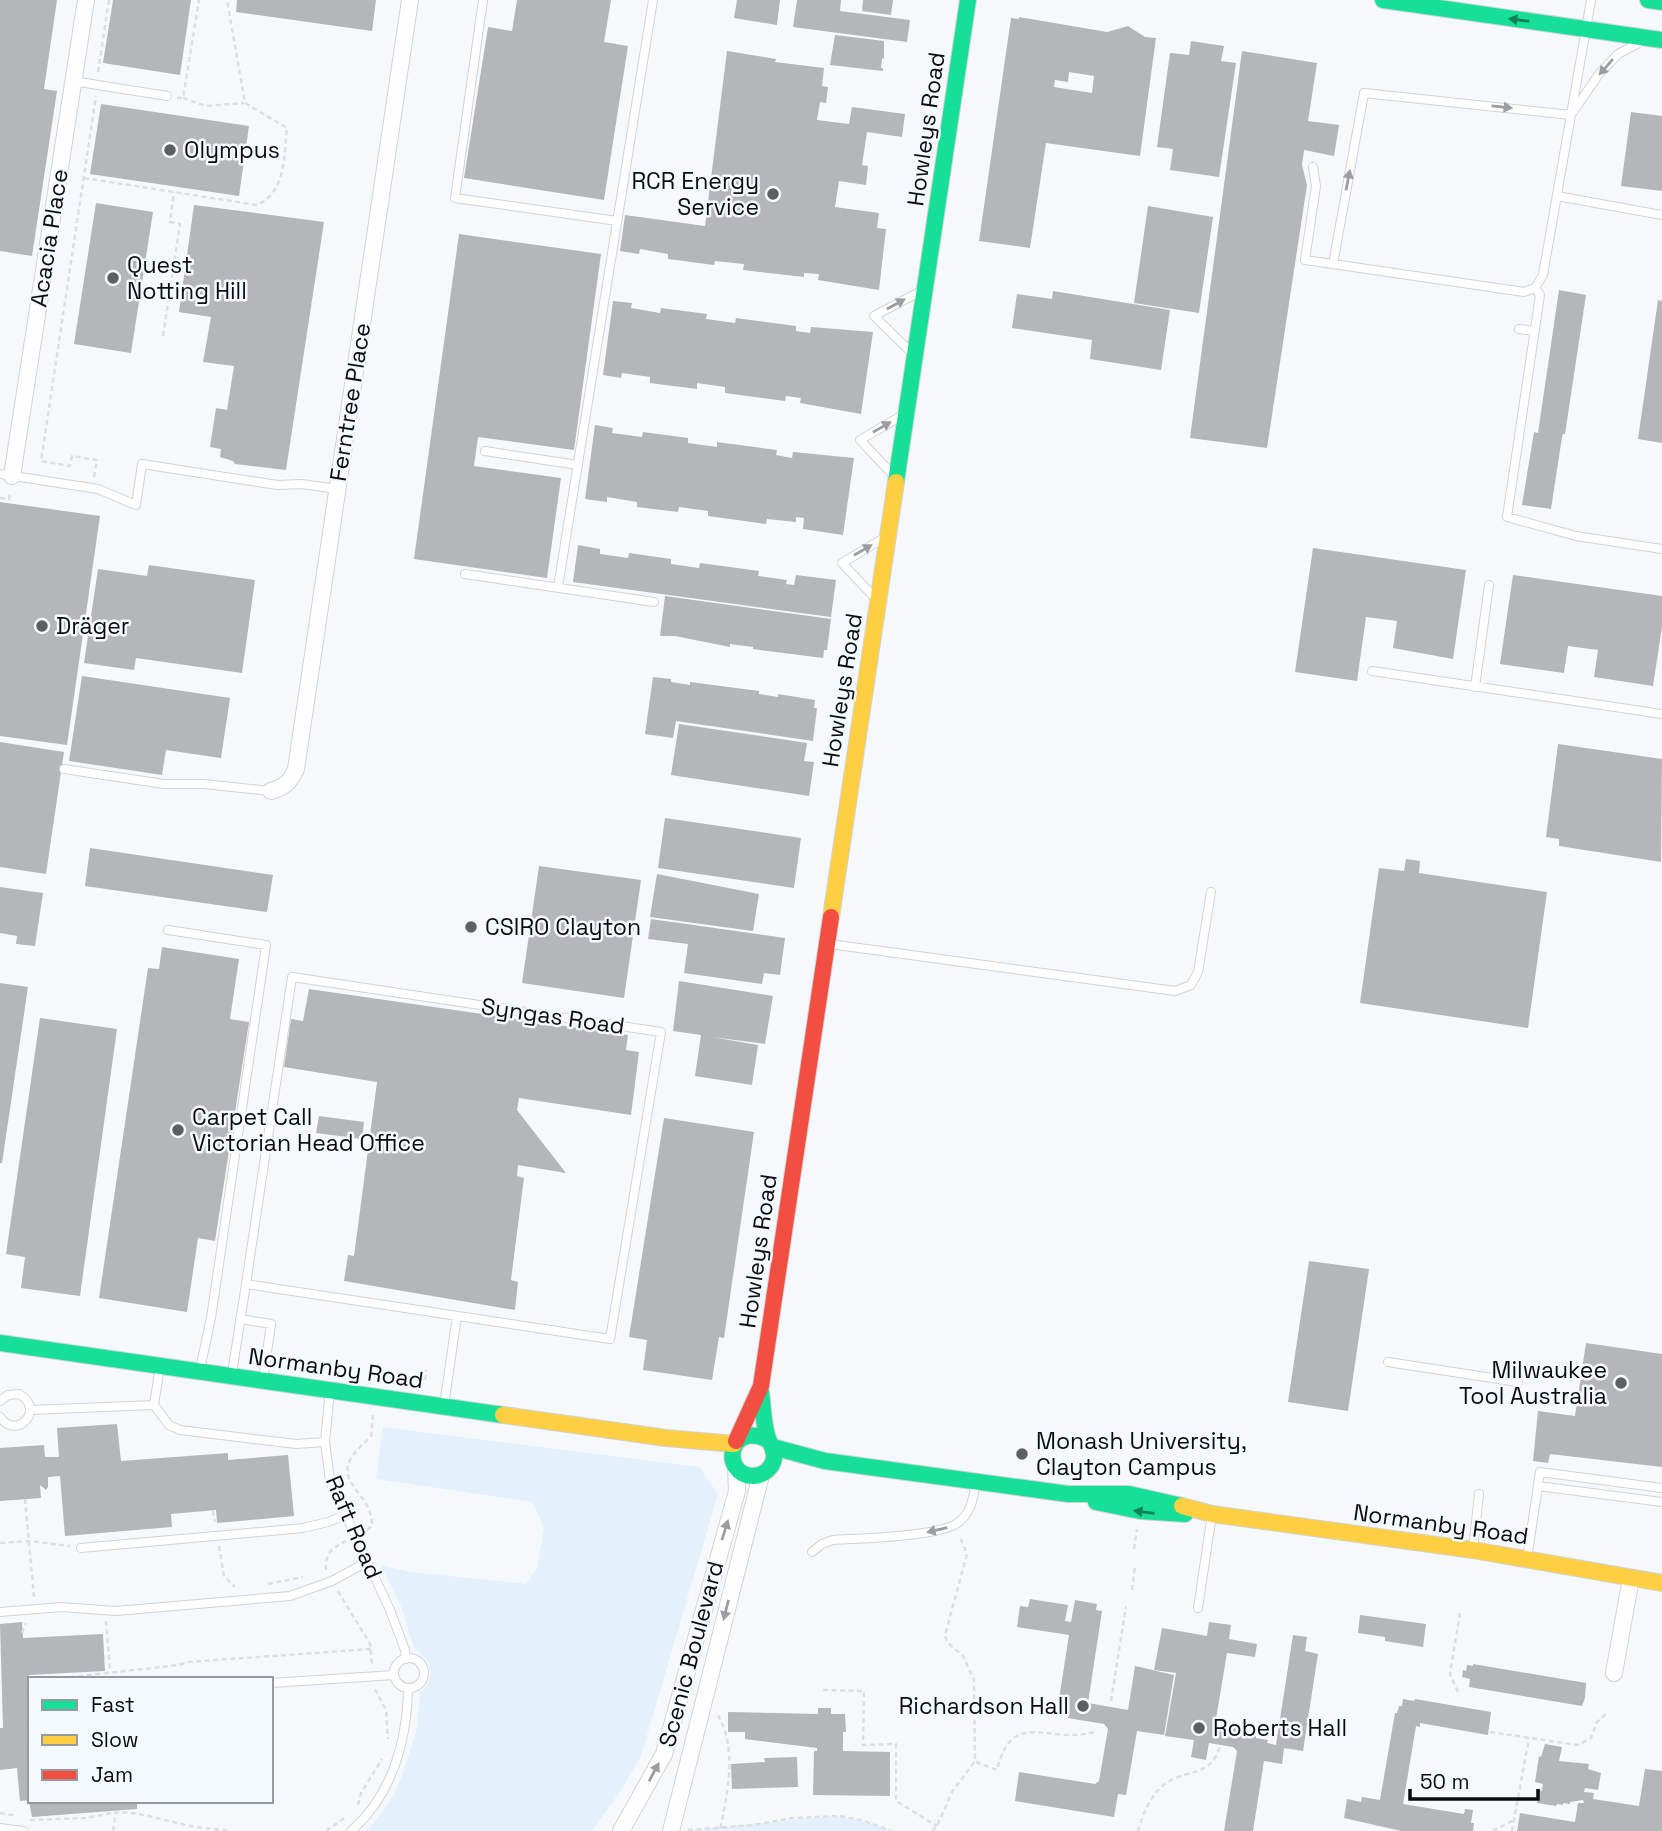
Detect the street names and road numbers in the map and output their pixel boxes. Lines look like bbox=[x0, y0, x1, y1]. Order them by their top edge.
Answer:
street label: Howleys Road bbox=[900, 50, 952, 208]
street label: Acacia Place bbox=[23, 167, 75, 309]
street label: Ferntree Place bbox=[323, 321, 377, 483]
street label: Howleys Road bbox=[815, 611, 869, 769]
street label: Syngas Road bbox=[479, 991, 627, 1041]
street label: Howleys Road bbox=[732, 1172, 784, 1330]
street label: Normanby Road bbox=[247, 1341, 425, 1395]
street label: Raft Road bbox=[319, 1471, 389, 1583]
street label: Normanby Road bbox=[1352, 1497, 1530, 1551]
street label: Scenic Boulevard bbox=[652, 1558, 730, 1750]

